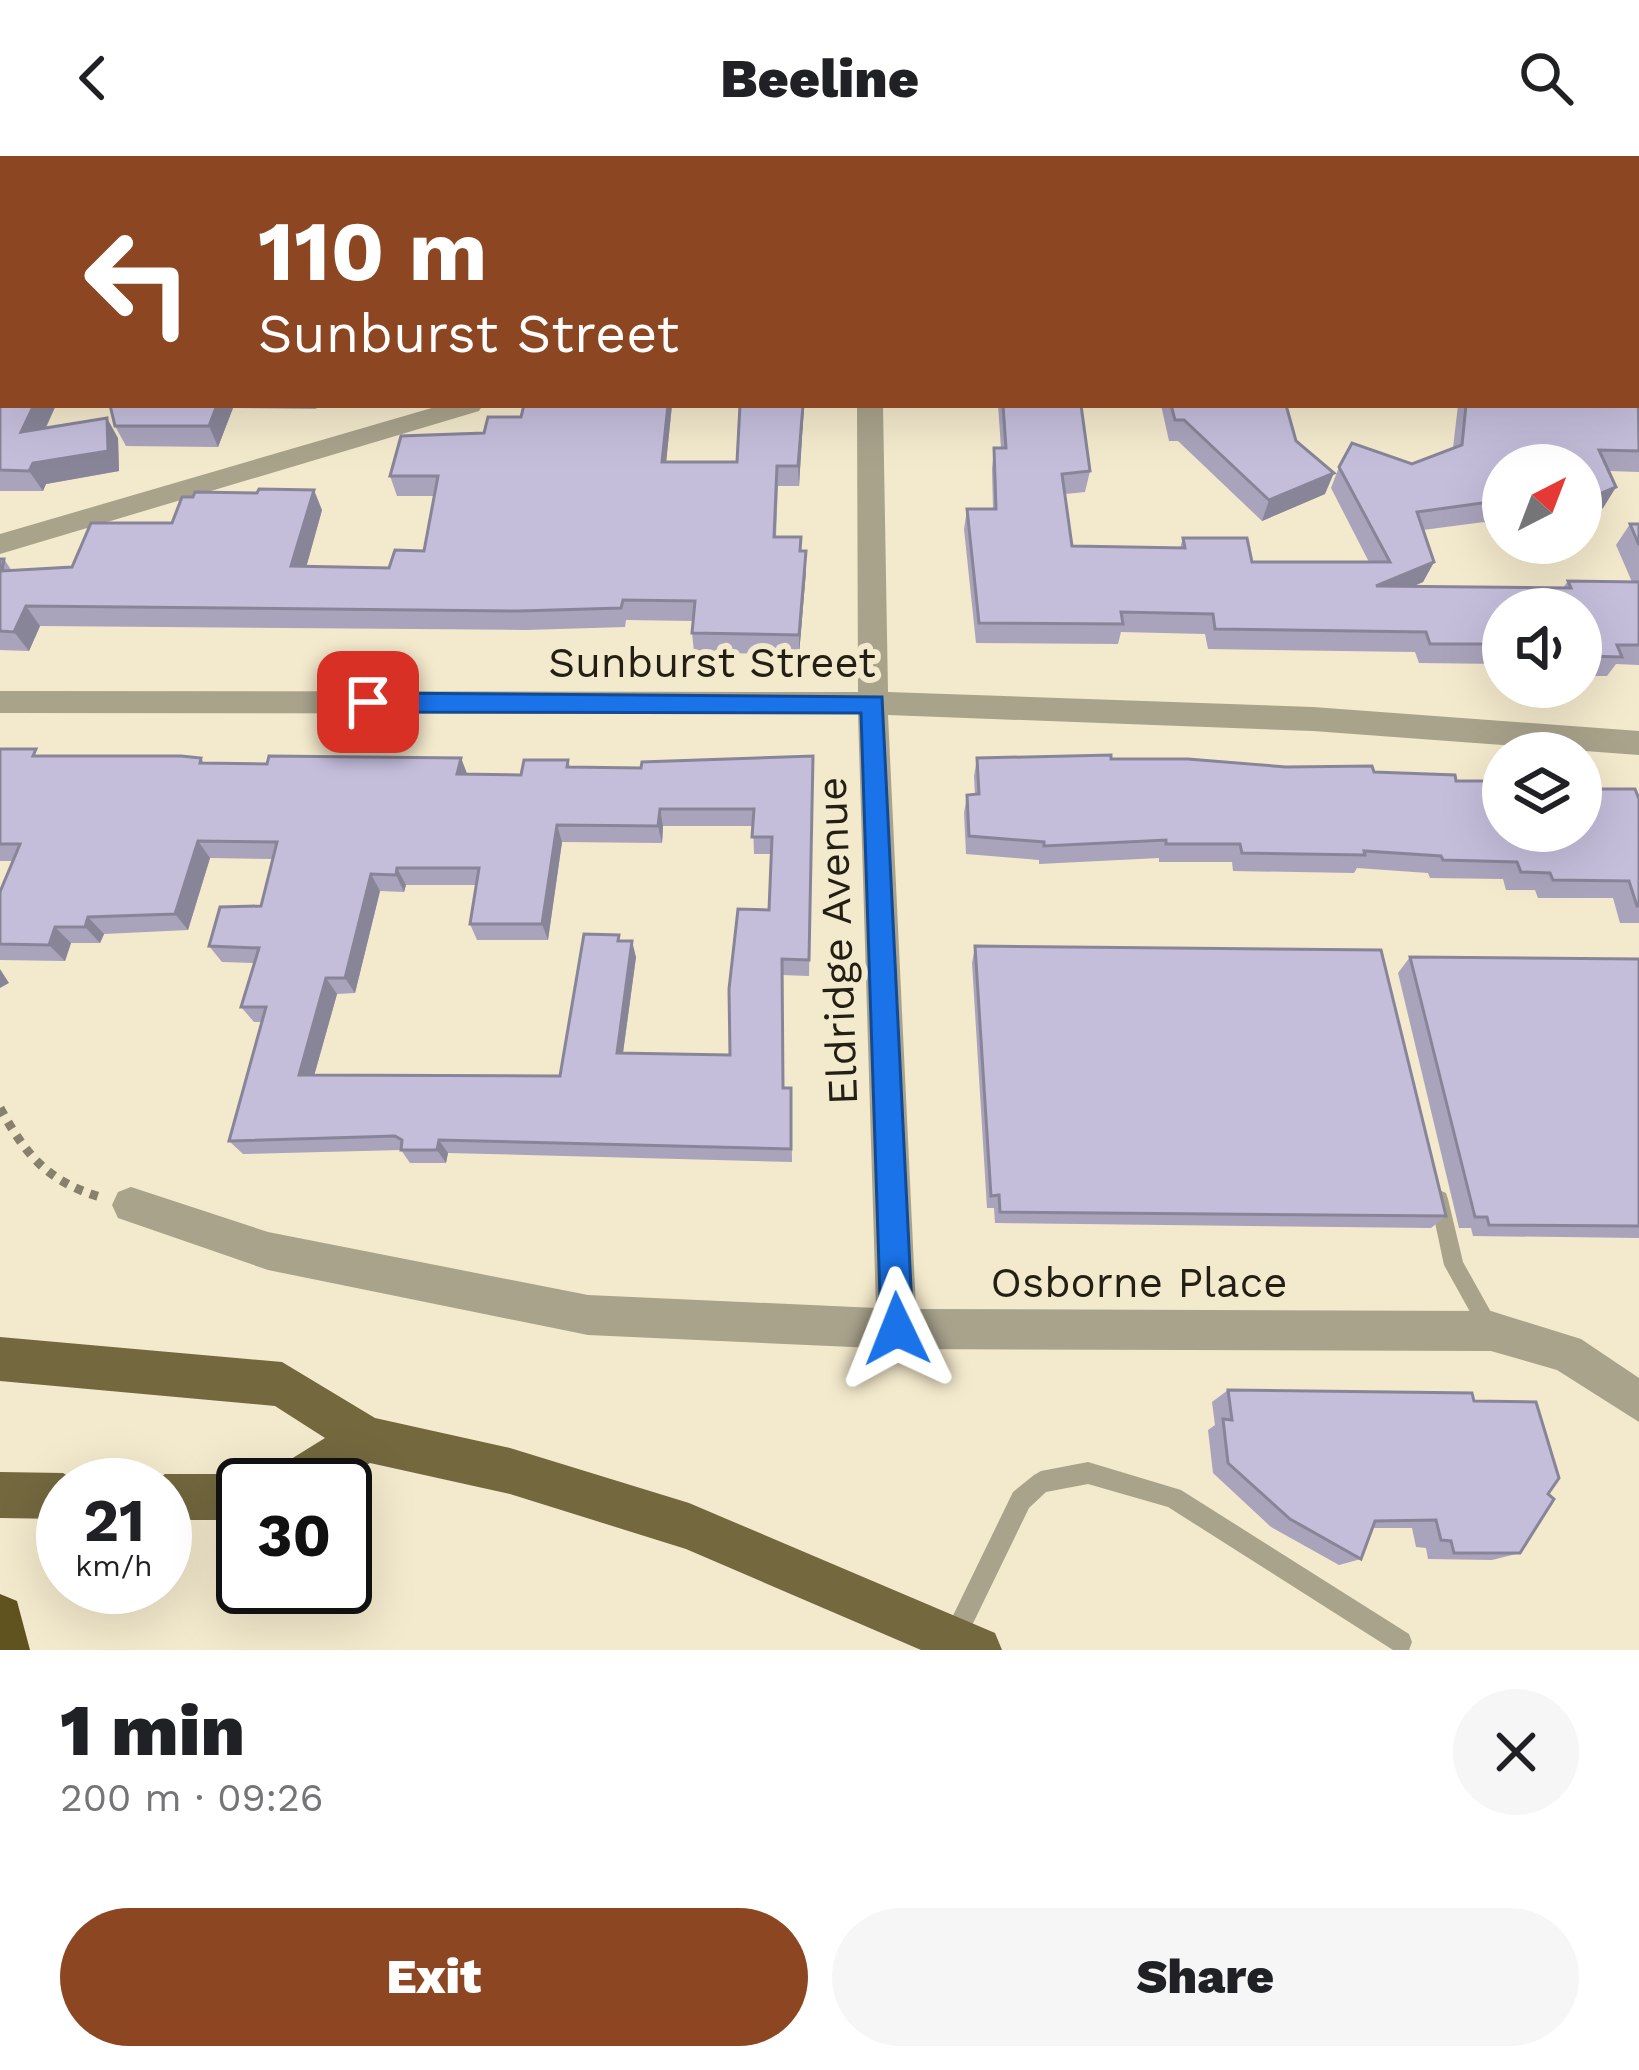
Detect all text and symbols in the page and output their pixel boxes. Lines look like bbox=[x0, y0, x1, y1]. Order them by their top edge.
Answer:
icon: back bbox=[60, 45, 126, 111]
icon: search bbox=[1513, 45, 1579, 111]
text: Beeline bbox=[720, 47, 919, 110]
text: 110 m bbox=[258, 202, 488, 300]
icon: left bbox=[60, 204, 216, 360]
text: Sunburst Street bbox=[258, 302, 679, 365]
north arrow bbox=[1482, 444, 1602, 564]
map controls bbox=[1482, 444, 1602, 852]
button: sound bbox=[1482, 588, 1602, 708]
street label: Sunburst Street bbox=[548, 638, 876, 687]
pin bbox=[317, 651, 419, 753]
icon: arrive bbox=[335, 669, 401, 735]
button: layers bbox=[1482, 732, 1602, 852]
street label: Eldridge Avenue bbox=[807, 776, 867, 1106]
street label: Osborne Place bbox=[991, 1258, 1287, 1307]
position arrow bbox=[834, 1266, 960, 1392]
speed limit sign: 30 bbox=[216, 1458, 372, 1614]
text: 21 bbox=[83, 1485, 145, 1556]
text: km/h bbox=[75, 1548, 153, 1583]
text: 1 min bbox=[60, 1688, 245, 1772]
button: close bbox=[1453, 1689, 1579, 1815]
text: 200 m · 09:26 bbox=[60, 1775, 323, 1820]
button: Exit bbox=[60, 1908, 808, 2046]
button: Share bbox=[832, 1908, 1579, 2046]

